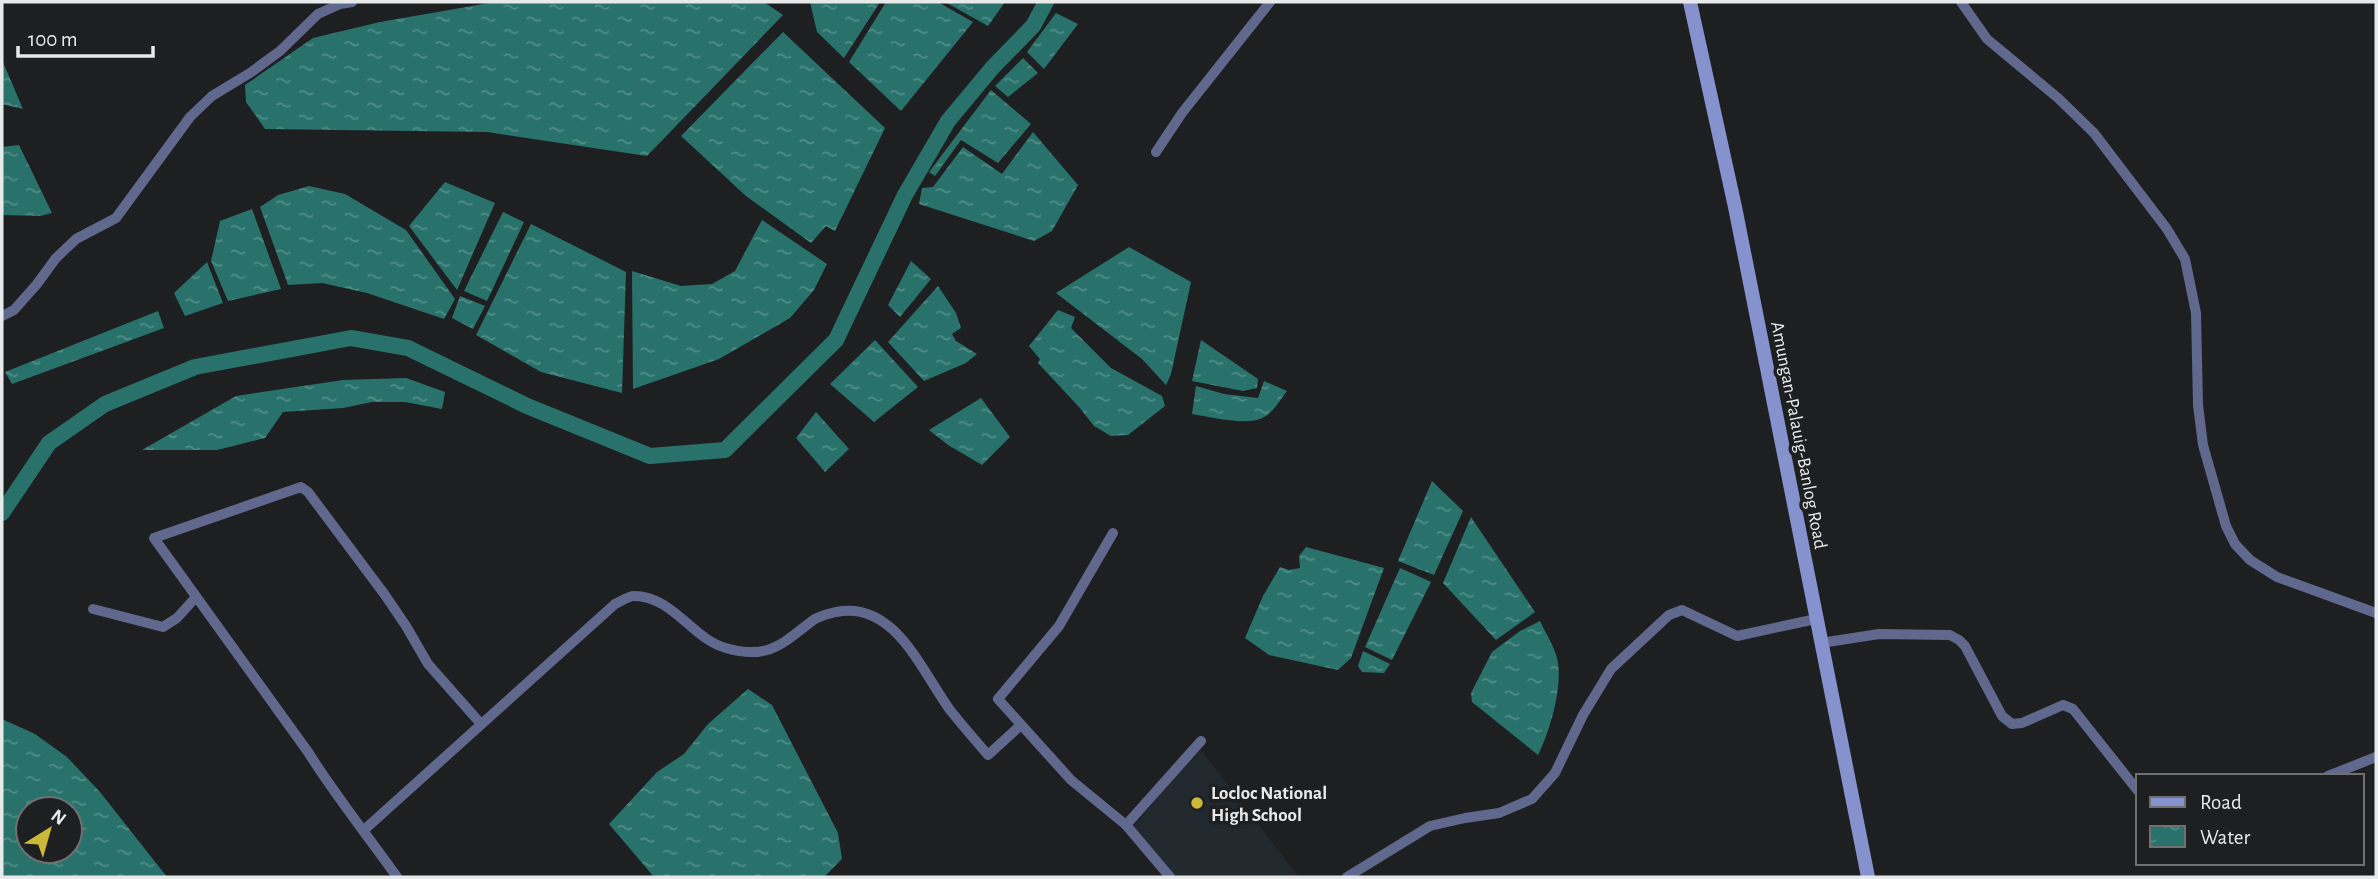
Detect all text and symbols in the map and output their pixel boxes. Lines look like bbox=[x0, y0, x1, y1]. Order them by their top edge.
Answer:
scale bar bbox=[18, 14, 152, 58]
text: 100 m bbox=[28, 29, 78, 50]
street label: Amungan-Palauig-Banlog Road bbox=[1767, 320, 1830, 551]
legend bbox=[2136, 774, 2364, 865]
place label: Locloc National High School bbox=[1211, 784, 1327, 825]
text: Road bbox=[2200, 792, 2242, 813]
north arrow bbox=[14, 795, 84, 865]
marker: Locloc National High School bbox=[1189, 795, 1205, 811]
text: N bbox=[47, 806, 69, 829]
text: Water bbox=[2200, 827, 2250, 848]

